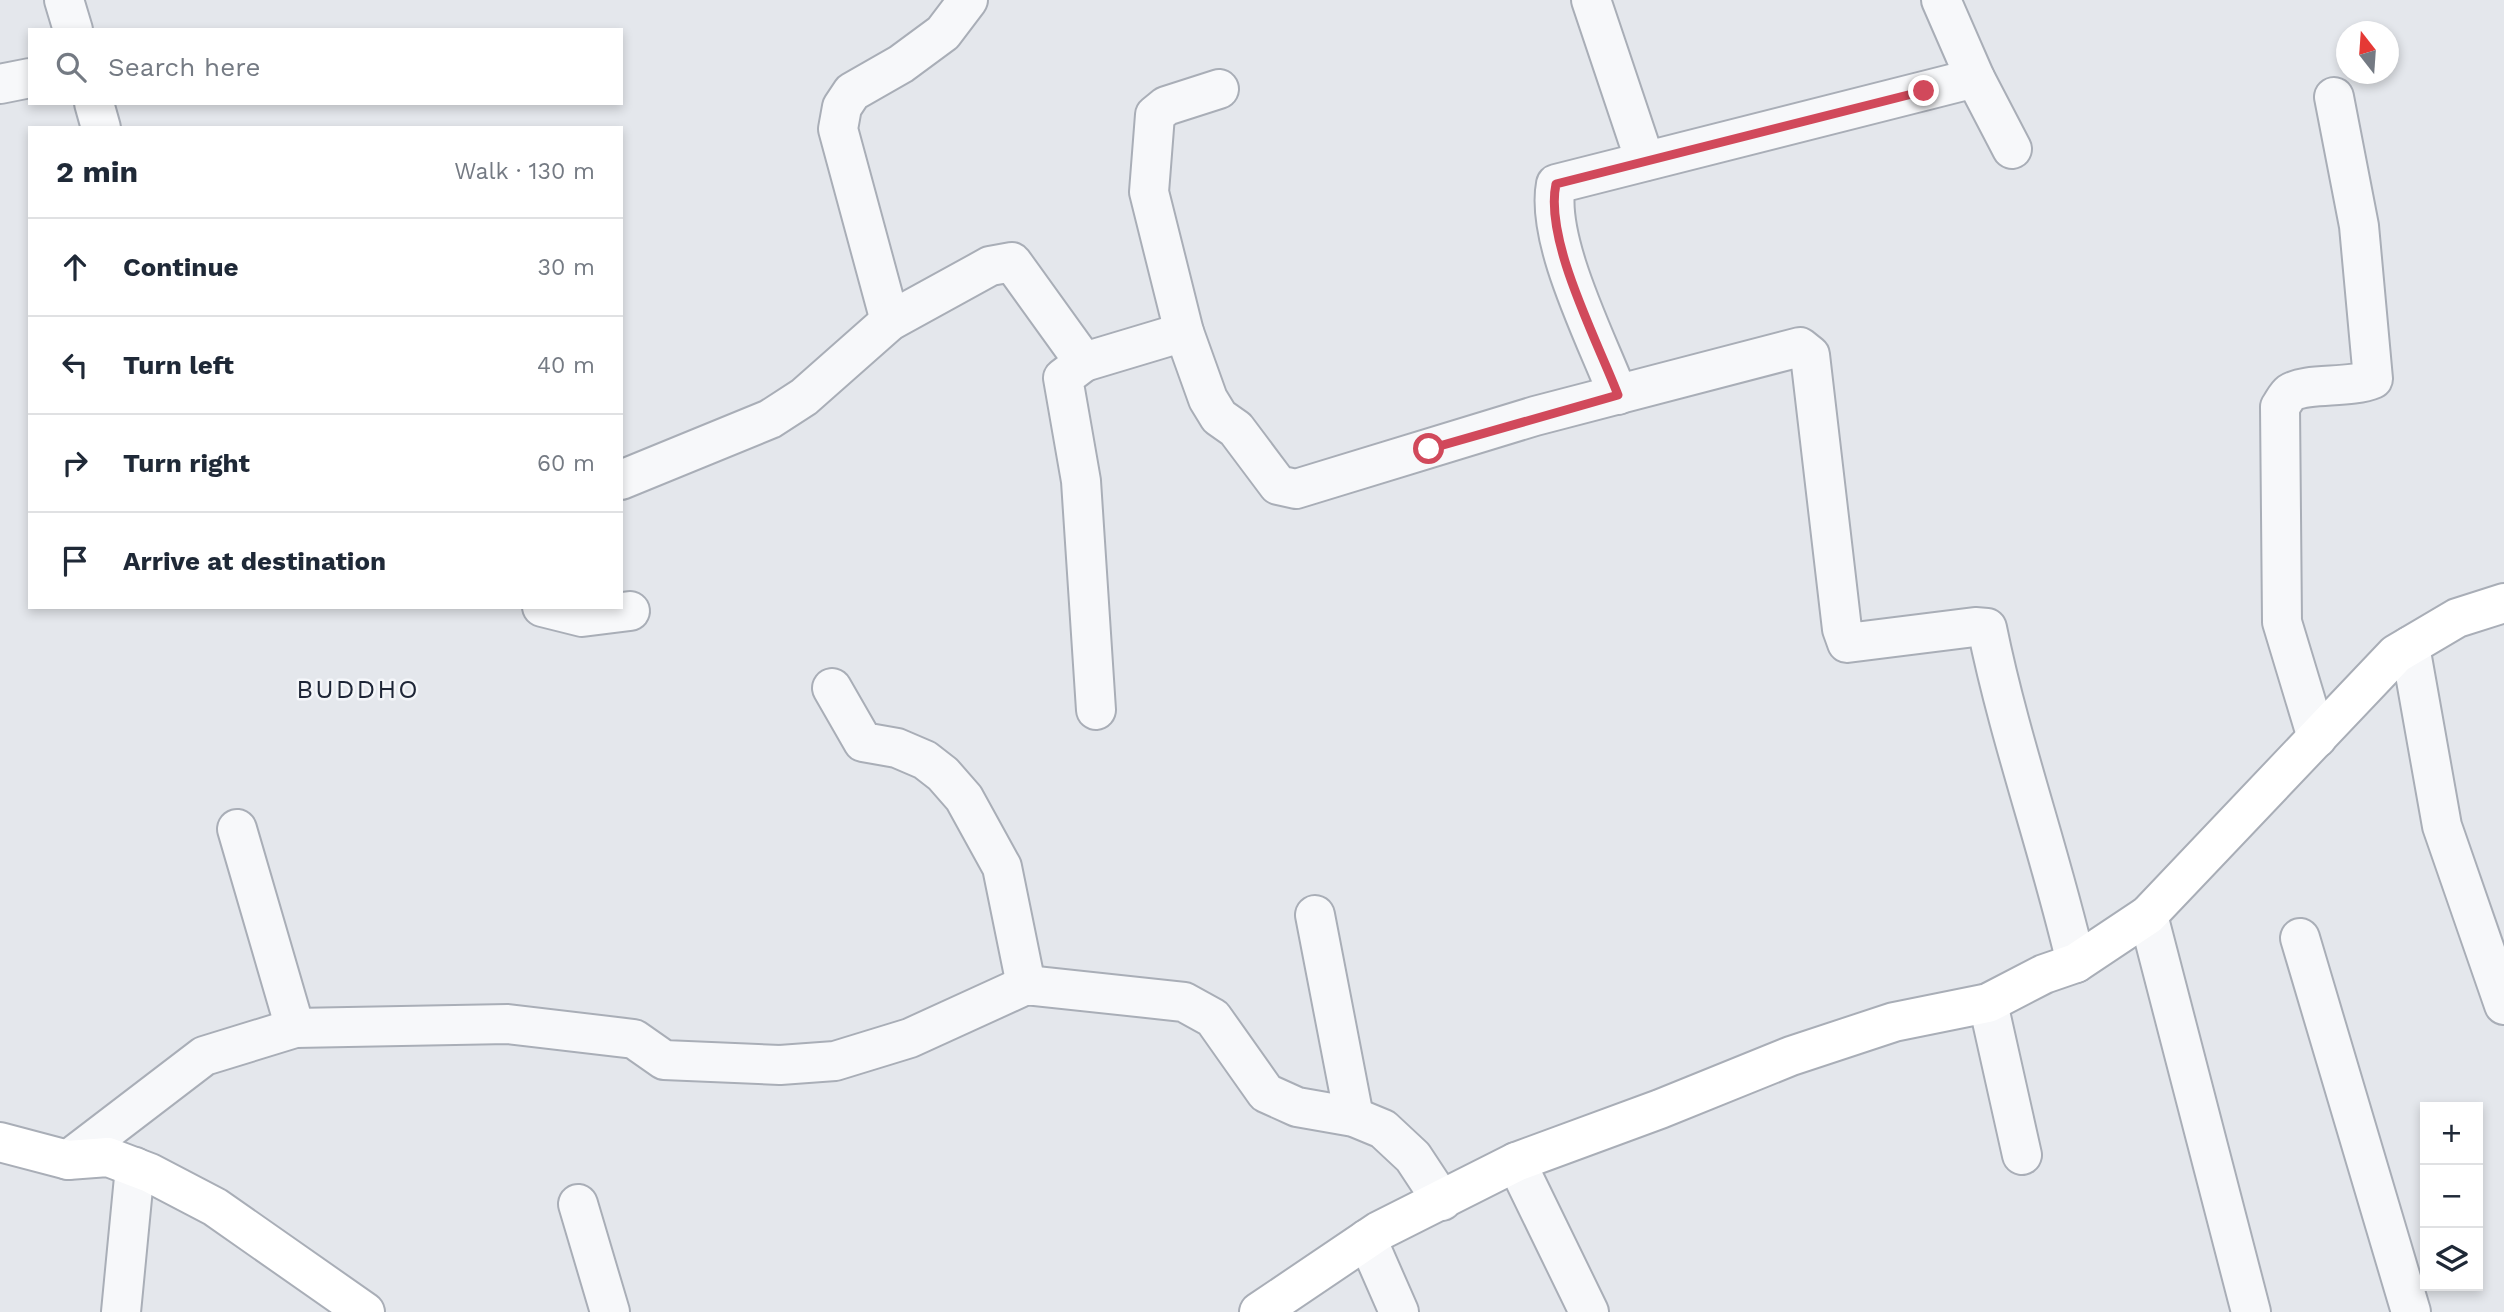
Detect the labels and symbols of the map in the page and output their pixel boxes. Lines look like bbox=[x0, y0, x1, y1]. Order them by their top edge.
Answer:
north arrow bbox=[2336, 21, 2399, 84]
route end bbox=[1908, 75, 1939, 106]
route start bbox=[1413, 433, 1444, 464]
district label: BUDDHO bbox=[296, 674, 420, 704]

